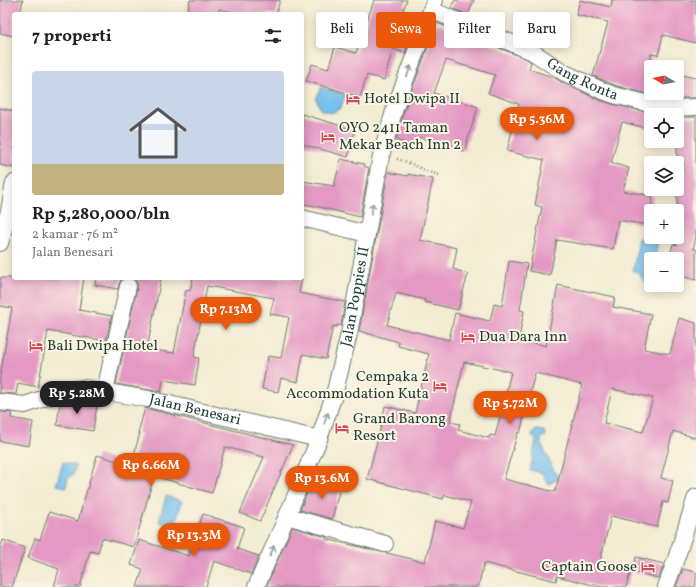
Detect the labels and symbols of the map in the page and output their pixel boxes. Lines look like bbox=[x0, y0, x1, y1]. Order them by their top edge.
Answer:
street label: Gang Ronta bbox=[542, 53, 621, 106]
north arrow bbox=[644, 60, 684, 100]
one-way arrow bbox=[405, 65, 413, 77]
place label: Hotel Dwipa II bbox=[364, 89, 460, 110]
hotel icon: Hotel Dwipa II bbox=[345, 91, 361, 107]
pin: Rp 5.36M bbox=[496, 107, 578, 141]
place label: OYO 2411 Taman Mekar Beach Inn 2 bbox=[339, 118, 461, 156]
hotel icon: OYO 2411 Taman Mekar Beach Inn 2 bbox=[320, 129, 336, 145]
one-way arrow bbox=[368, 203, 376, 216]
street label: Jalan Poppies II bbox=[336, 245, 375, 349]
pin: Rp 7.13M bbox=[185, 297, 267, 331]
place label: Dua Dara Inn bbox=[479, 327, 567, 348]
hotel icon: Dua Dara Inn bbox=[460, 329, 476, 345]
place label: Bali Dwipa Hotel bbox=[47, 336, 158, 357]
hotel icon: Bali Dwipa Hotel bbox=[28, 338, 44, 354]
place label: Cempaka 2 Accommodation Kuta bbox=[286, 367, 429, 405]
hotel icon: Cempaka 2 Accommodation Kuta bbox=[432, 378, 448, 394]
pin: Rp 5.28M bbox=[36, 381, 118, 415]
street label: Jalan Benesari bbox=[147, 389, 243, 431]
pin: Rp 5.72M bbox=[469, 391, 551, 425]
place label: Grand Barong Resort bbox=[353, 409, 446, 447]
one-way arrow bbox=[323, 413, 331, 425]
hotel icon: Grand Barong Resort bbox=[334, 420, 350, 436]
pin: Rp 6.66M bbox=[110, 453, 192, 487]
pin: Rp 13.6M bbox=[281, 466, 363, 500]
pin: Rp 13.3M bbox=[153, 523, 235, 557]
one-way arrow bbox=[268, 546, 276, 558]
place label: Captain Goose bbox=[541, 557, 637, 578]
hotel icon: Captain Goose bbox=[640, 559, 656, 575]

